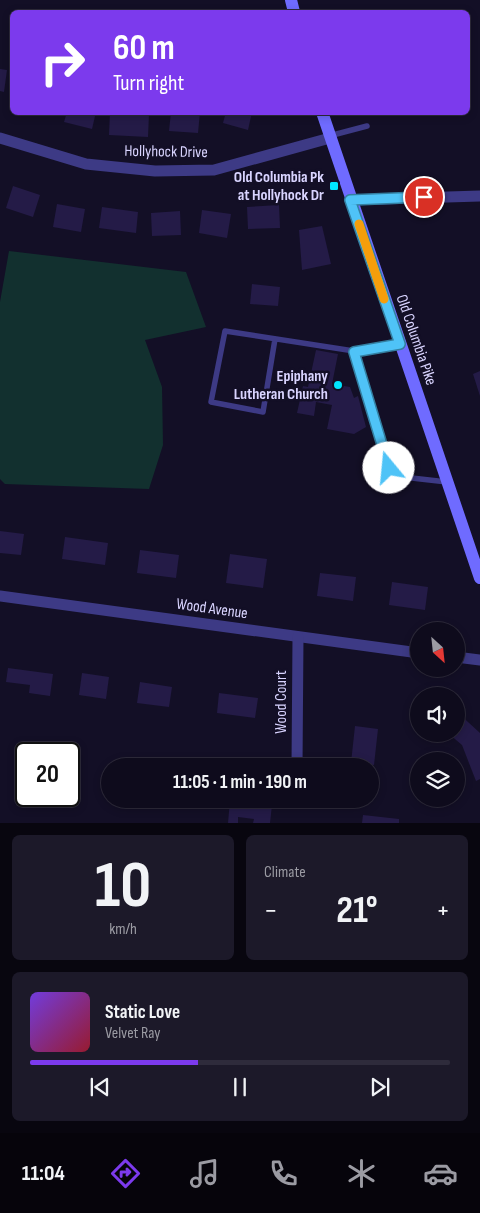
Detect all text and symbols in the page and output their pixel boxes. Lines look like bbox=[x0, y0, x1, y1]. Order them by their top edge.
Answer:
text: 60 m bbox=[113, 27, 175, 70]
icon: right bbox=[30, 30, 95, 95]
text: Turn right bbox=[113, 70, 184, 97]
street label: Hollyhock Drive bbox=[124, 142, 208, 162]
place label: Old Columbia Pk at Hollyhock Dr bbox=[234, 168, 324, 205]
pin bbox=[403, 176, 445, 218]
marker: Old Columbia Pk at Hollyhock Dr bbox=[328, 180, 340, 192]
icon: arrive bbox=[410, 183, 438, 211]
street label: Old Columbia Pike bbox=[392, 292, 440, 388]
place label: Epiphany Lutheran Church bbox=[234, 367, 328, 404]
marker: Epiphany Lutheran Church bbox=[332, 379, 344, 391]
position arrow bbox=[362, 441, 414, 493]
street label: Wood Avenue bbox=[175, 595, 249, 623]
north arrow bbox=[410, 622, 465, 678]
map controls bbox=[410, 622, 465, 807]
street label: Wood Court bbox=[272, 670, 291, 734]
button: sound bbox=[410, 687, 465, 742]
speed limit sign: 20 bbox=[15, 742, 80, 807]
button: layers bbox=[410, 752, 465, 807]
text: 11:05 · 1 min · 190 m bbox=[173, 771, 307, 794]
text: 10 bbox=[95, 848, 151, 926]
text: Climate bbox=[264, 863, 306, 882]
text: 21° bbox=[336, 888, 378, 933]
text: − bbox=[264, 894, 278, 927]
text: + bbox=[436, 894, 450, 927]
text: km/h bbox=[109, 920, 137, 939]
text: Static Love bbox=[105, 1001, 180, 1024]
text: Velvet Ray bbox=[105, 1024, 160, 1043]
icon: previous bbox=[86, 1073, 114, 1101]
icon: pause bbox=[226, 1073, 254, 1101]
icon: next bbox=[366, 1073, 394, 1101]
icon: directions bbox=[108, 1156, 143, 1191]
icon: music bbox=[187, 1156, 222, 1191]
icon: phone bbox=[266, 1156, 301, 1191]
icon: climate bbox=[344, 1156, 379, 1191]
icon: car bbox=[423, 1156, 458, 1191]
text: 11:04 bbox=[22, 1160, 65, 1187]

